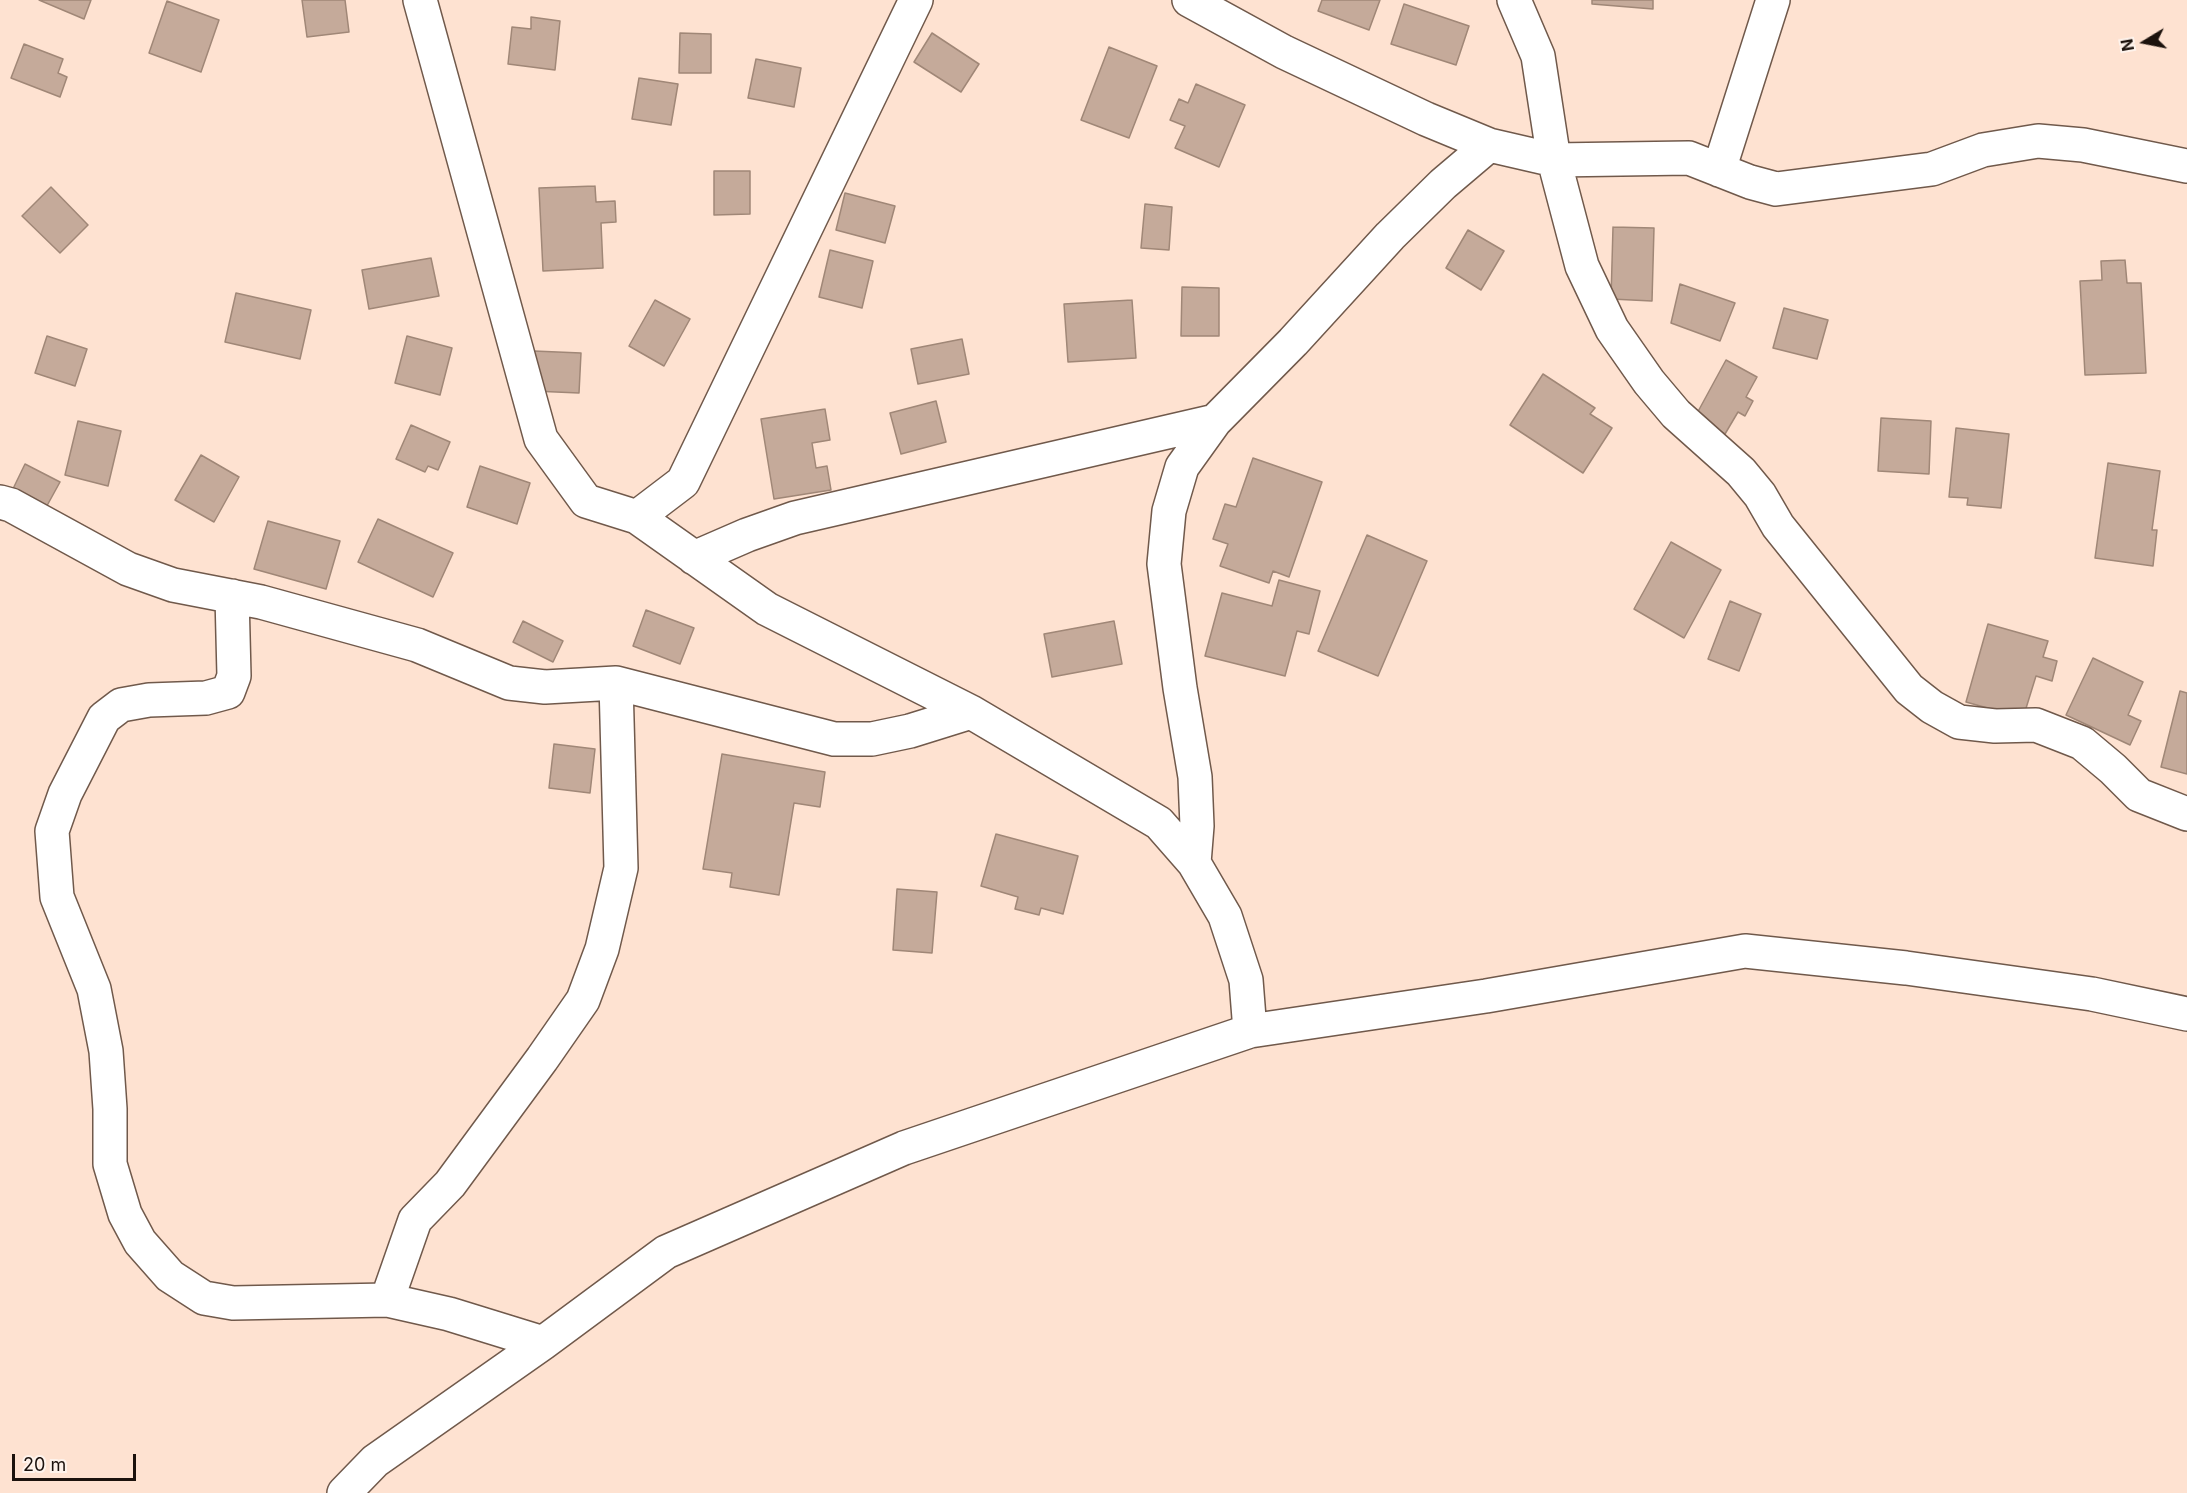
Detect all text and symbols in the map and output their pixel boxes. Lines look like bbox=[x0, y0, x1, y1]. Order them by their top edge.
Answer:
north arrow bbox=[2115, 12, 2175, 72]
text: N bbox=[2116, 37, 2138, 53]
scale bar bbox=[15, 1442, 140, 1480]
text: 20 m bbox=[23, 1454, 66, 1475]

